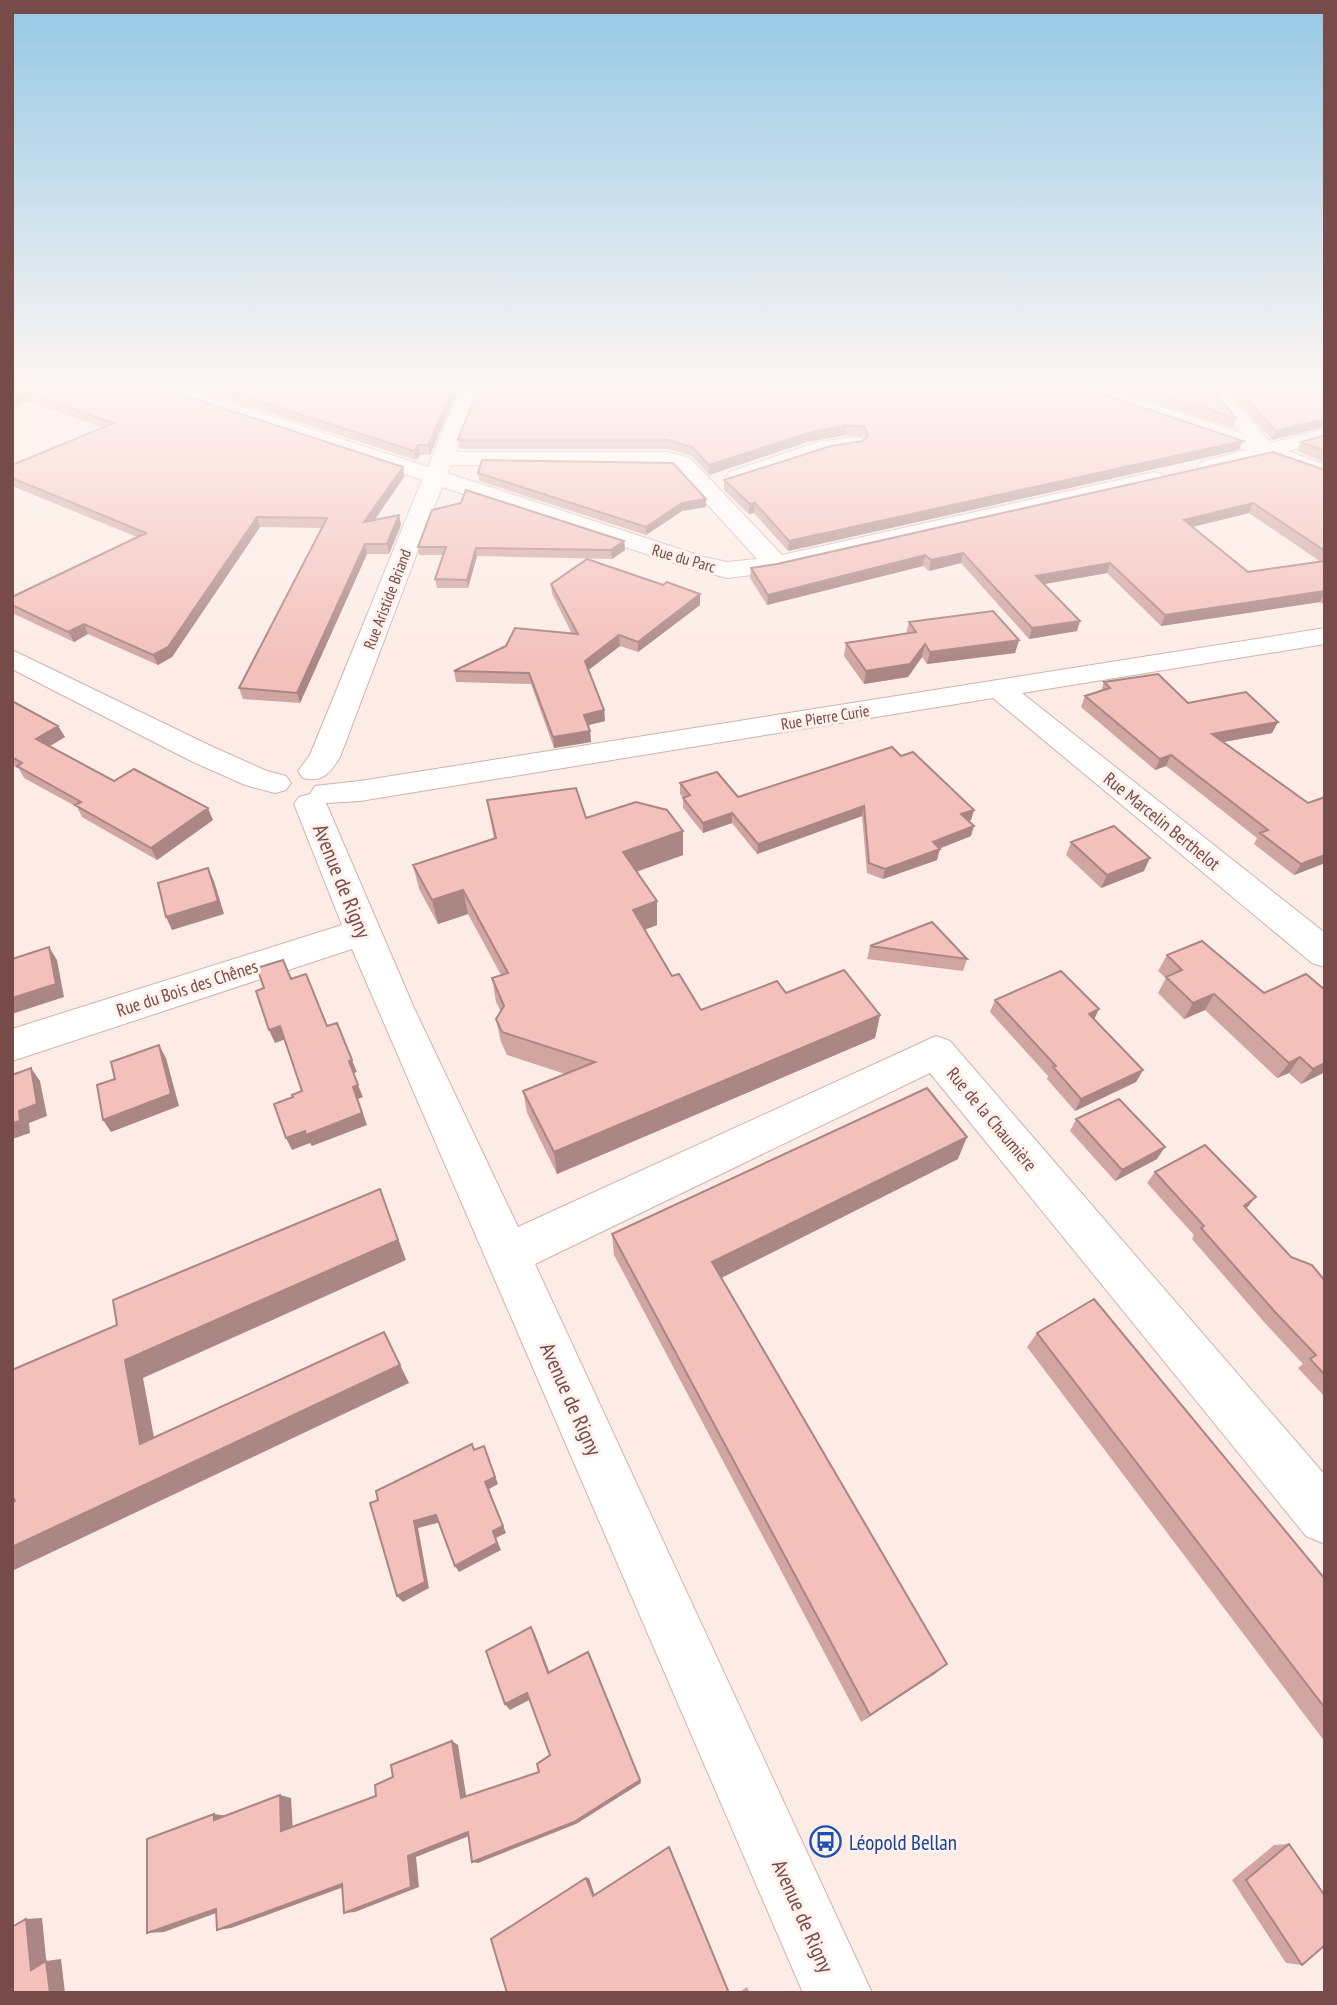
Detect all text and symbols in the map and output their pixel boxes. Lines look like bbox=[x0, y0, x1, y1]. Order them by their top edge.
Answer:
street label: Rue du Parc bbox=[650, 539, 718, 577]
street label: Rue Aristide Briand bbox=[359, 546, 415, 652]
street label: Rue Pierre Curie bbox=[779, 700, 871, 734]
street label: Rue Marcelin Berthelot bbox=[1099, 767, 1225, 875]
street label: Avenue de Rigny bbox=[307, 820, 377, 942]
street label: Rue du Bois des Chênes bbox=[113, 954, 261, 1022]
street label: Rue de la Chaumière bbox=[942, 1062, 1042, 1176]
street label: Avenue de Rigny bbox=[534, 1338, 608, 1460]
bus stop icon: Léopold Bellan bbox=[809, 1825, 843, 1859]
place label: Léopold Bellan bbox=[849, 1829, 957, 1856]
street label: Avenue de Rigny bbox=[766, 1855, 840, 1977]

